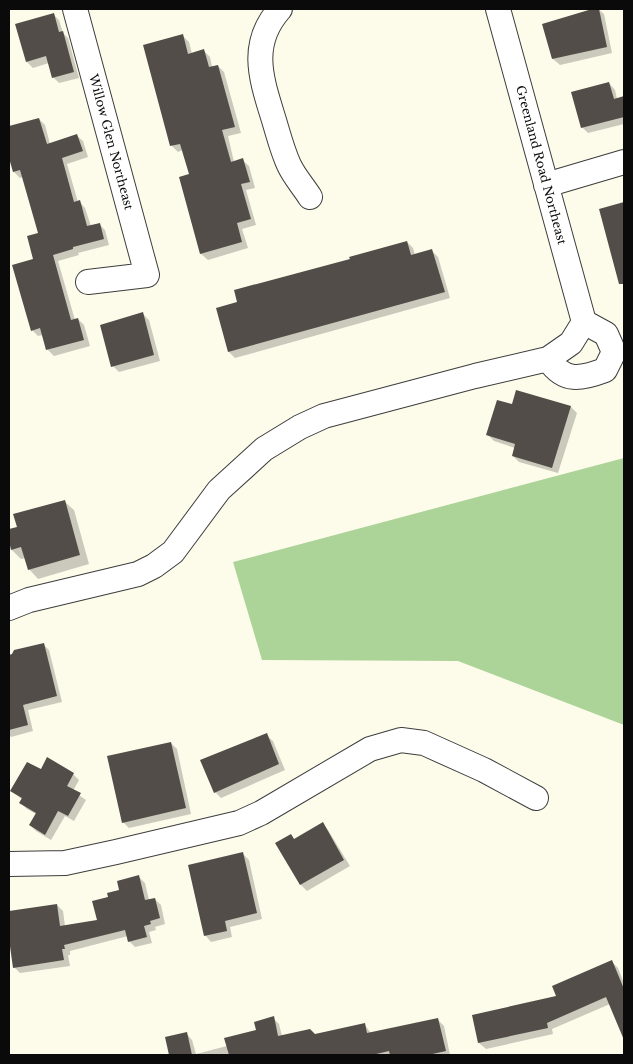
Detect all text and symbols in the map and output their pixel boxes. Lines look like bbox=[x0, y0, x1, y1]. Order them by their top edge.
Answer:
street label: Willow Glen Northeast bbox=[86, 71, 137, 212]
street label: Greenland Road Northeast bbox=[513, 84, 570, 247]

